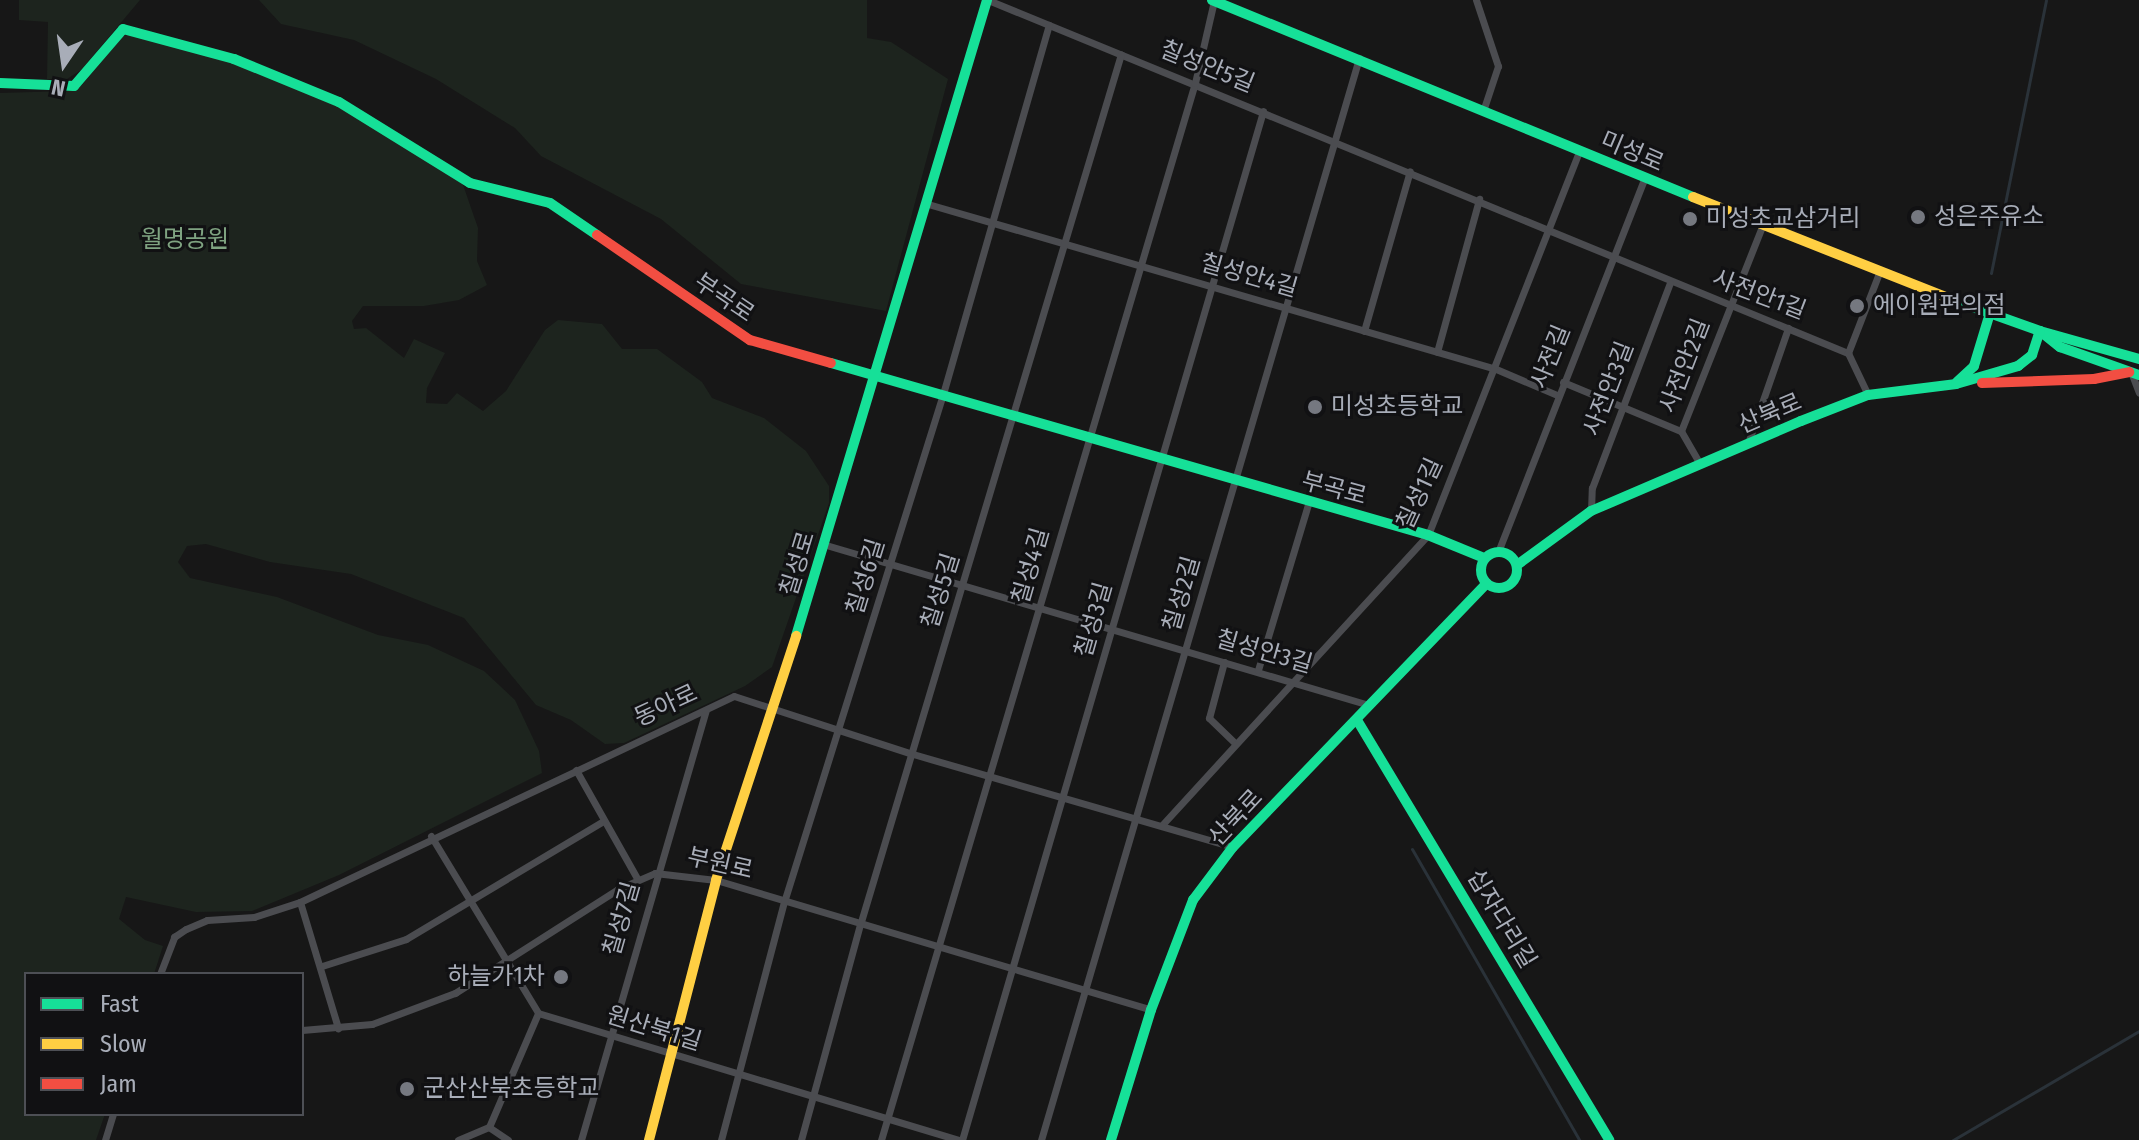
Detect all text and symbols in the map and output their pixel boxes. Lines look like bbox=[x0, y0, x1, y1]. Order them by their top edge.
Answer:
north arrow bbox=[24, 24, 104, 104]
street label: 칠성안5길 bbox=[1156, 35, 1258, 99]
text: N bbox=[49, 73, 68, 103]
street label: 미성로 bbox=[1596, 126, 1668, 178]
place label: 성은주유소 bbox=[1934, 203, 2044, 231]
place label: 미성초교삼거리 bbox=[1706, 205, 1861, 233]
marker: 성은주유소 bbox=[1909, 208, 1927, 226]
marker: 미성초교삼거리 bbox=[1681, 210, 1699, 228]
park label: 월명공원 bbox=[141, 226, 229, 254]
street label: 칠성안4길 bbox=[1197, 248, 1301, 304]
street label: 사전안1길 bbox=[1708, 264, 1810, 326]
street label: 부곡로 bbox=[688, 268, 760, 328]
place label: 에이원편의점 bbox=[1873, 292, 2005, 320]
marker: 에이원편의점 bbox=[1848, 297, 1866, 315]
street label: 사전안2길 bbox=[1654, 315, 1716, 417]
street label: 사전길 bbox=[1525, 321, 1577, 393]
street label: 사전안3길 bbox=[1578, 338, 1640, 440]
street label: 산북로 bbox=[1734, 388, 1806, 440]
place label: 미성초등학교 bbox=[1331, 393, 1463, 421]
marker: 미성초등학교 bbox=[1306, 398, 1324, 416]
street label: 칠성1길 bbox=[1391, 454, 1449, 534]
street label: 부곡로 bbox=[1298, 467, 1370, 511]
street label: 칠성4길 bbox=[1006, 525, 1056, 607]
street label: 칠성로 bbox=[775, 528, 821, 600]
street label: 칠성6길 bbox=[841, 535, 891, 619]
street label: 칠성5길 bbox=[916, 550, 966, 632]
street label: 칠성2길 bbox=[1158, 553, 1206, 635]
street label: 칠성3길 bbox=[1070, 579, 1118, 661]
street label: 칠성안3길 bbox=[1212, 624, 1316, 680]
street label: 동아로 bbox=[630, 679, 702, 733]
street label: 산북로 bbox=[1203, 784, 1269, 852]
street label: 부원로 bbox=[684, 843, 756, 885]
street label: 십자다리길 bbox=[1460, 864, 1542, 974]
street label: 칠성7길 bbox=[598, 879, 646, 959]
place label: 하늘가1차 bbox=[447, 963, 545, 991]
marker: 하늘가1차 bbox=[552, 968, 570, 986]
legend bbox=[24, 972, 304, 1116]
text: Fast bbox=[100, 990, 139, 1018]
street label: 원산북1길 bbox=[603, 1001, 705, 1057]
text: Slow bbox=[100, 1030, 146, 1058]
text: Jam bbox=[100, 1070, 137, 1098]
place label: 군산산북초등학교 bbox=[423, 1075, 600, 1103]
marker: 군산산북초등학교 bbox=[398, 1080, 416, 1098]

